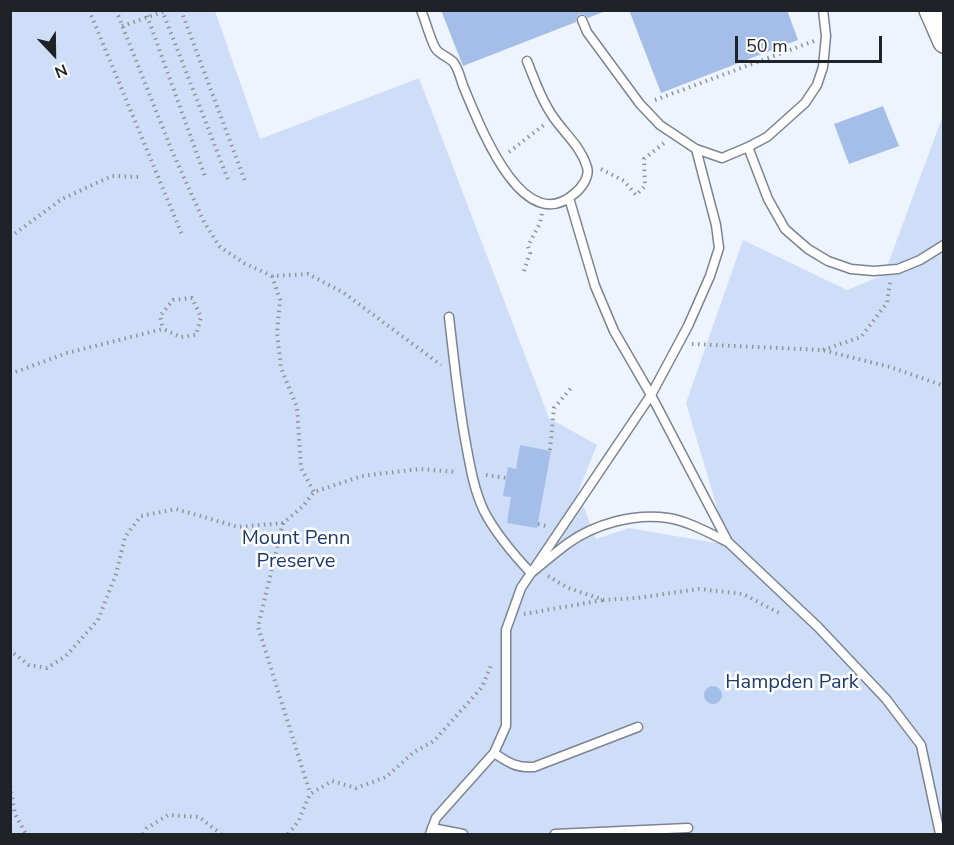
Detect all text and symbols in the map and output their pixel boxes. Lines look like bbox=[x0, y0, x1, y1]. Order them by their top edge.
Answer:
north arrow bbox=[24, 24, 84, 84]
scale bar bbox=[738, 24, 885, 62]
text: 50 m bbox=[746, 34, 788, 58]
text: N bbox=[51, 58, 70, 83]
park label: Mount Penn Preserve bbox=[242, 527, 350, 574]
park label: Hampden Park bbox=[725, 671, 859, 695]

